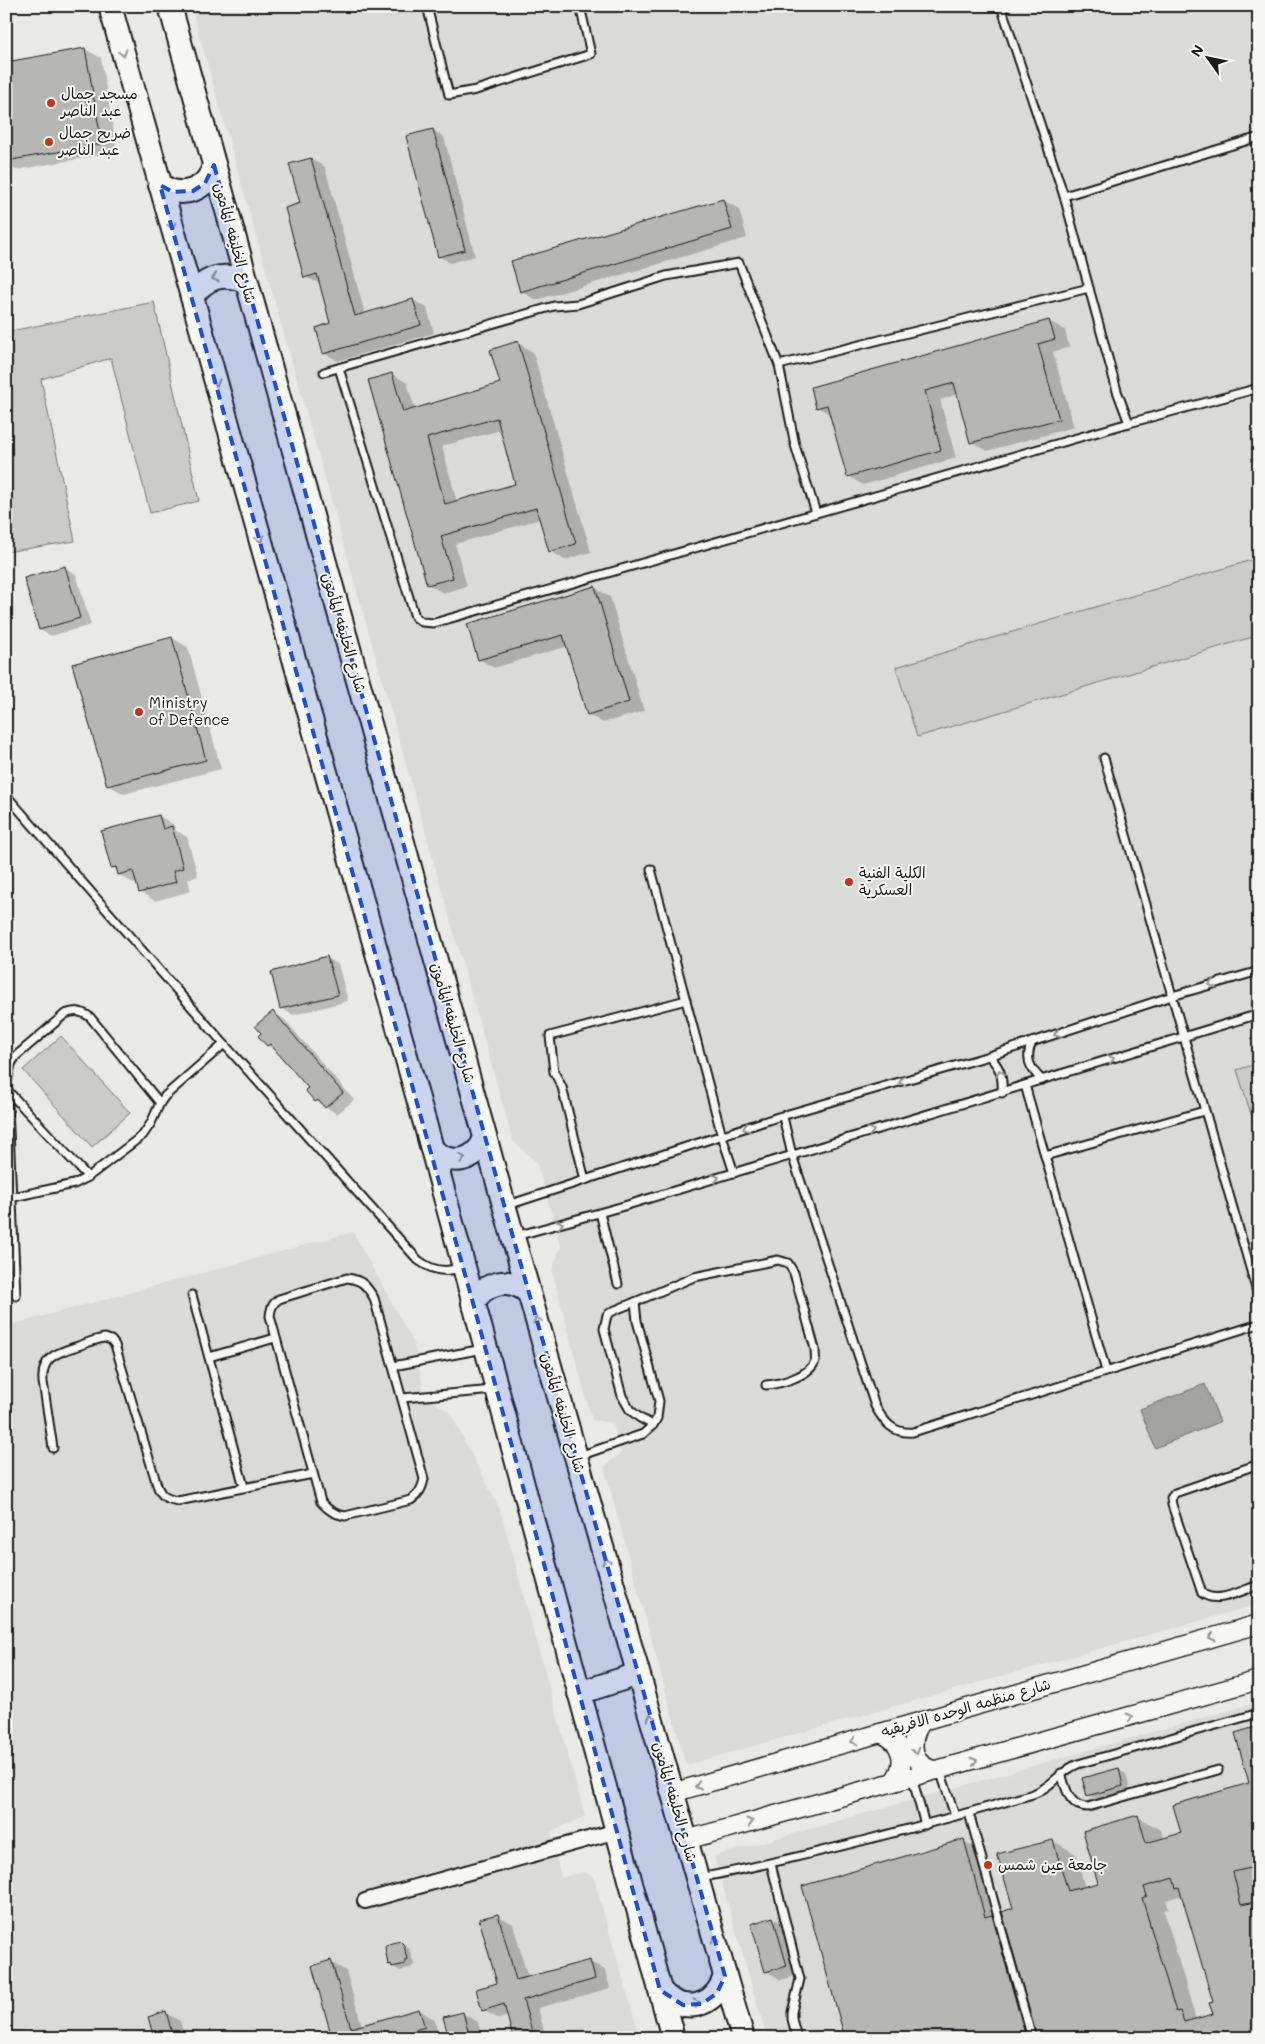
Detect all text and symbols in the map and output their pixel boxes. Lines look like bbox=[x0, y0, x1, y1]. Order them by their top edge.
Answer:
north arrow bbox=[1182, 32, 1232, 82]
text: N bbox=[1186, 41, 1208, 60]
one-way arrow bbox=[117, 49, 128, 58]
place label: مسجد جمال عبد الناصر bbox=[60, 83, 138, 120]
marker: مسجد جمال عبد الناصر bbox=[45, 97, 57, 109]
place label: ضريح جمال عبد الناصر bbox=[58, 122, 131, 159]
marker: ضريح جمال عبد الناصر bbox=[43, 136, 55, 148]
street label: شارع الخليفه المأمون bbox=[209, 180, 262, 306]
one-way arrow bbox=[166, 222, 177, 231]
one-way arrow bbox=[212, 273, 220, 283]
one-way arrow bbox=[210, 378, 221, 387]
one-way arrow bbox=[254, 535, 265, 544]
street label: شارع الخليفه المأمون bbox=[317, 570, 372, 696]
place label: Ministry of Defence bbox=[149, 692, 230, 729]
marker: Ministry of Defence bbox=[133, 706, 145, 718]
place label: الكلية الفنية العسكرية bbox=[859, 862, 926, 899]
marker: الكلية الفنية العسكرية bbox=[843, 876, 855, 888]
street label: شارع الخليفه المأمون bbox=[426, 960, 481, 1086]
one-way arrow bbox=[1208, 979, 1217, 989]
one-way arrow bbox=[1053, 1028, 1062, 1038]
one-way arrow bbox=[1106, 1055, 1114, 1065]
one-way arrow bbox=[996, 1069, 1006, 1078]
one-way arrow bbox=[898, 1076, 907, 1086]
one-way arrow bbox=[743, 1122, 751, 1132]
one-way arrow bbox=[867, 1127, 875, 1137]
one-way arrow bbox=[457, 1154, 466, 1164]
one-way arrow bbox=[711, 1174, 719, 1184]
one-way arrow bbox=[555, 1219, 564, 1230]
one-way arrow bbox=[532, 1317, 542, 1325]
street label: شارع الخليفه المأمون bbox=[536, 1350, 591, 1476]
one-way arrow bbox=[601, 1557, 611, 1565]
one-way arrow bbox=[1208, 1632, 1217, 1642]
street label: شارع منظمه الوحده الافريقيه bbox=[879, 1673, 1053, 1742]
one-way arrow bbox=[1126, 1712, 1134, 1722]
one-way arrow bbox=[646, 1713, 656, 1722]
one-way arrow bbox=[850, 1735, 859, 1745]
street label: شارع الخليفه المأمون bbox=[648, 1739, 703, 1865]
one-way arrow bbox=[910, 1746, 920, 1755]
one-way arrow bbox=[969, 1756, 978, 1766]
one-way arrow bbox=[694, 1780, 703, 1790]
one-way arrow bbox=[745, 1818, 753, 1828]
place label: جامعة عين شمس bbox=[998, 1854, 1107, 1874]
marker: جامعة عين شمس bbox=[982, 1859, 994, 1871]
one-way arrow bbox=[710, 1937, 720, 1945]
one-way arrow bbox=[692, 1999, 701, 2009]

